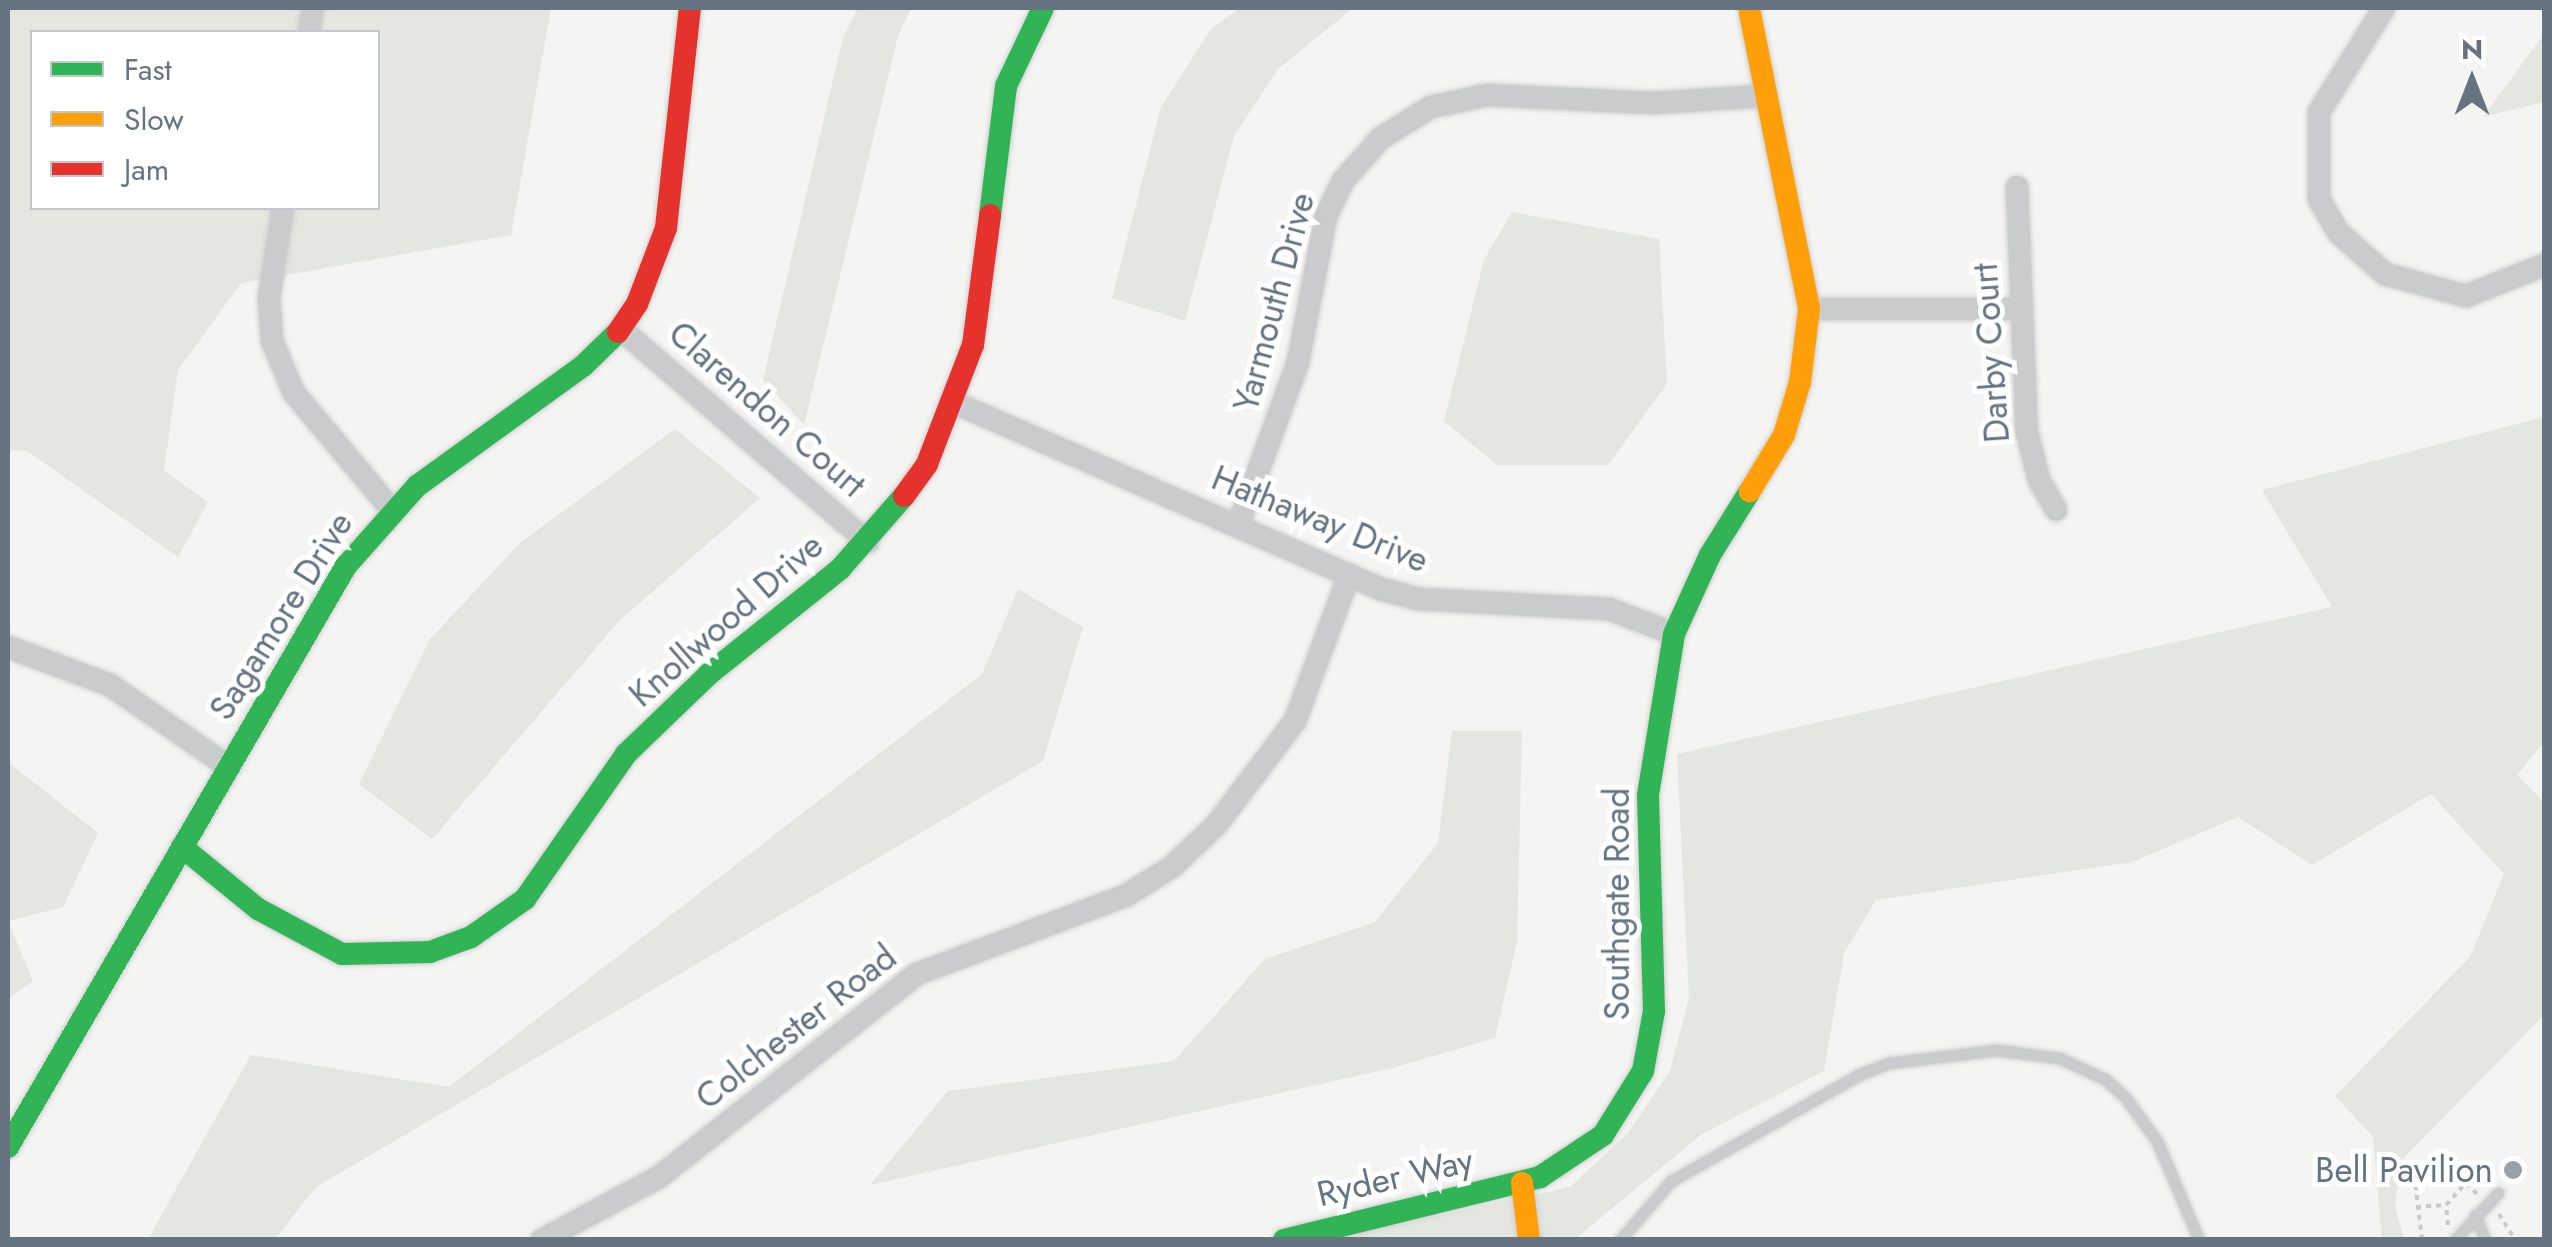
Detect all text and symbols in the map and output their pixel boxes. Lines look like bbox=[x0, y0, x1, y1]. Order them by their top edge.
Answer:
text: N bbox=[2461, 29, 2483, 70]
legend bbox=[30, 30, 380, 210]
north arrow bbox=[2422, 30, 2522, 130]
text: Fast bbox=[124, 48, 172, 91]
text: Slow bbox=[124, 98, 184, 141]
text: Jam bbox=[124, 148, 169, 191]
street label: Yarmouth Drive bbox=[1225, 188, 1323, 416]
street label: Darby Court bbox=[1964, 262, 2018, 444]
street label: Clarendon Court bbox=[660, 312, 874, 506]
street label: Hathaway Drive bbox=[1206, 457, 1434, 581]
street label: Sagamore Drive bbox=[200, 504, 362, 728]
street label: Knollwood Drive bbox=[620, 524, 832, 716]
street label: Southgate Road bbox=[1596, 788, 1638, 1020]
street label: Colchester Road bbox=[687, 936, 905, 1118]
street label: Ryder Way bbox=[1313, 1139, 1477, 1215]
place label: Bell Pavilion bbox=[2315, 1149, 2493, 1191]
marker: Bell Pavilion bbox=[2502, 1159, 2524, 1181]

